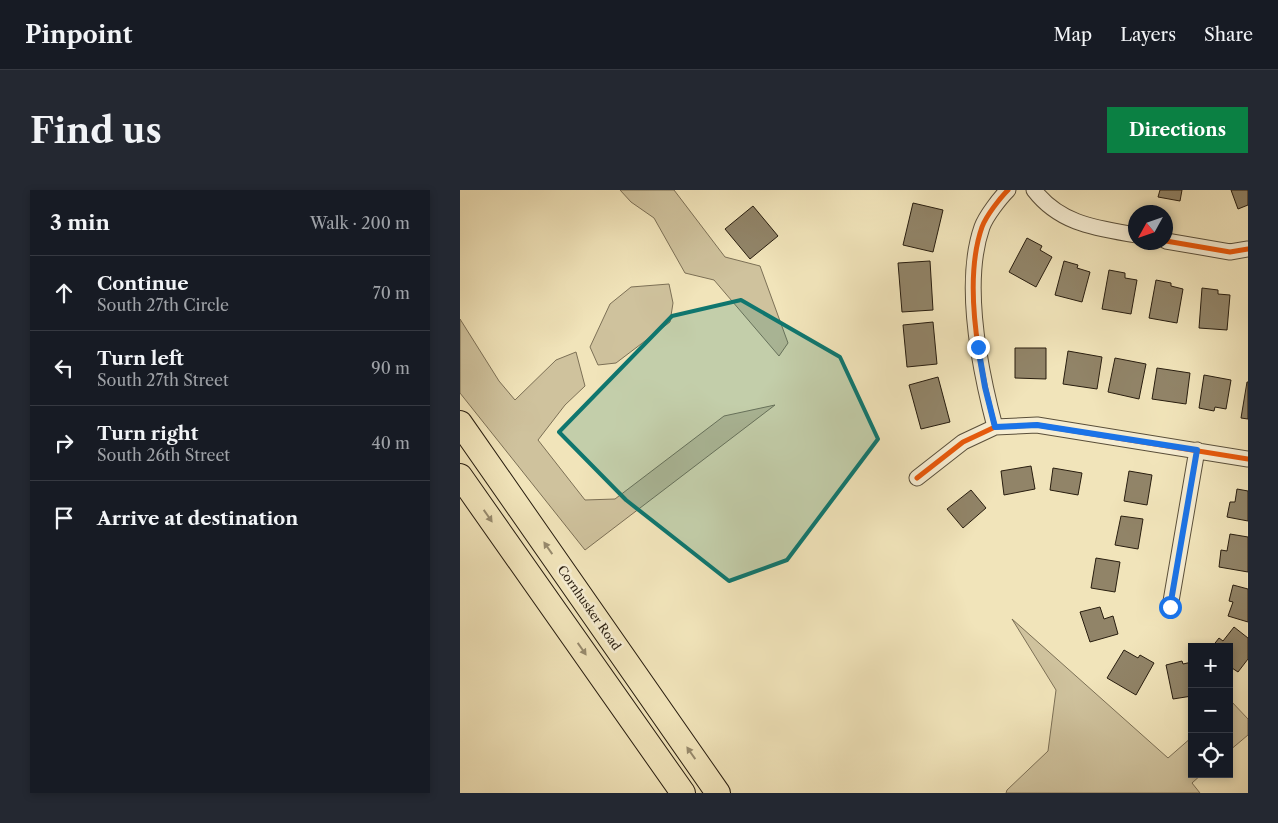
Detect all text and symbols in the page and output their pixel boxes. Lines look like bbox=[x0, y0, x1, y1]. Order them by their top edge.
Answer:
text: Pinpoint bbox=[25, 20, 132, 49]
text: Map bbox=[1054, 24, 1092, 46]
text: Layers bbox=[1120, 24, 1176, 46]
text: Share bbox=[1204, 24, 1253, 46]
button: Directions bbox=[1107, 107, 1248, 153]
text: Find us bbox=[30, 109, 162, 152]
north arrow bbox=[1128, 205, 1173, 250]
text: 3 min bbox=[50, 210, 110, 235]
text: Walk · 200 m bbox=[310, 213, 410, 233]
text: Continue bbox=[97, 272, 189, 295]
icon: ahead bbox=[50, 279, 78, 307]
text: 70 m bbox=[373, 283, 410, 303]
text: South 27th Circle bbox=[97, 295, 229, 315]
route end bbox=[967, 336, 990, 359]
text: Turn left bbox=[97, 347, 184, 370]
icon: left bbox=[50, 354, 78, 382]
text: 90 m bbox=[371, 358, 410, 378]
text: South 27th Street bbox=[97, 370, 229, 390]
text: Turn right bbox=[97, 422, 198, 445]
icon: right bbox=[50, 429, 78, 457]
text: 40 m bbox=[371, 433, 410, 453]
text: South 26th Street bbox=[97, 445, 230, 465]
icon: arrive bbox=[50, 504, 78, 532]
text: Arrive at destination bbox=[97, 507, 298, 530]
one-way arrow bbox=[483, 509, 493, 523]
one-way arrow bbox=[543, 541, 553, 555]
street label: Cornhusker Road bbox=[555, 562, 625, 654]
route start bbox=[1159, 596, 1182, 619]
one-way arrow bbox=[577, 642, 587, 656]
map controls bbox=[1188, 643, 1233, 778]
button: + bbox=[1188, 643, 1233, 688]
button: − bbox=[1188, 688, 1233, 733]
button: locate bbox=[1188, 733, 1233, 778]
one-way arrow bbox=[686, 746, 696, 760]

